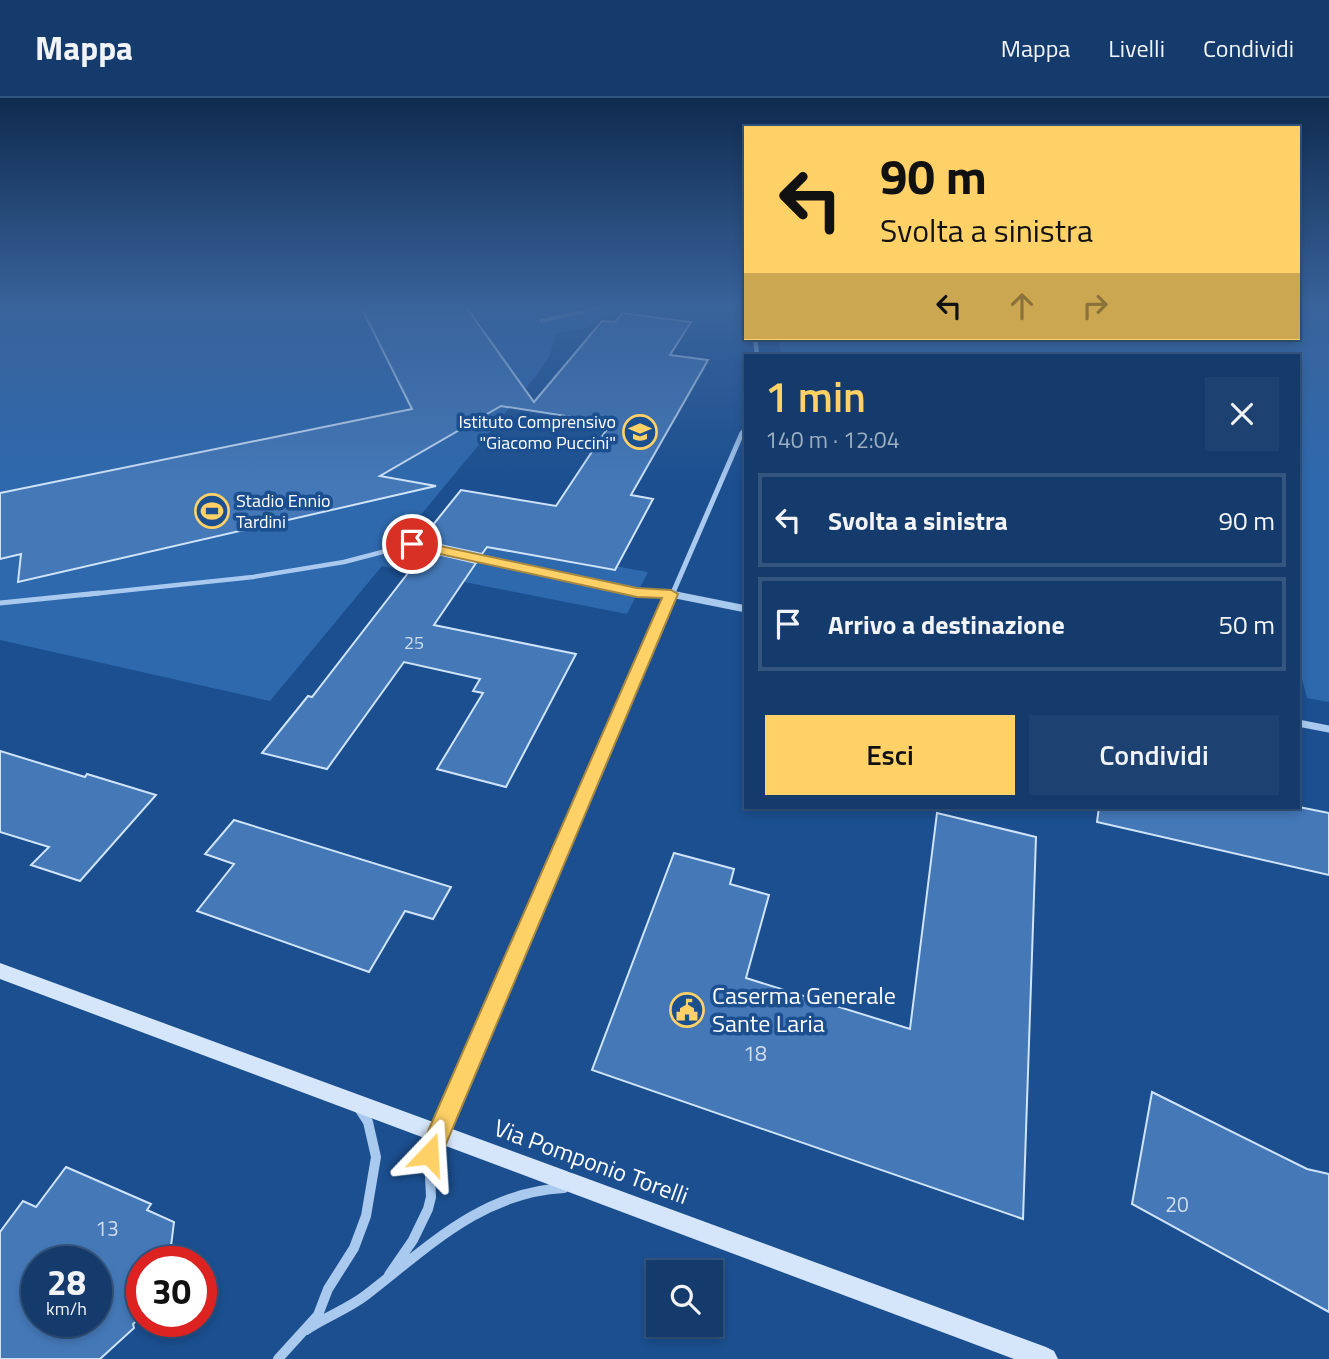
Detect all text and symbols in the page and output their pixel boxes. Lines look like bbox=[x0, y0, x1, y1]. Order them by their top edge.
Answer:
text: Mappa bbox=[35, 23, 133, 73]
text: Mappa bbox=[1001, 30, 1070, 66]
text: Livelli bbox=[1108, 30, 1165, 66]
text: Condividi bbox=[1203, 30, 1294, 66]
text: 90 m bbox=[880, 138, 987, 213]
icon: left bbox=[765, 154, 856, 245]
text: Svolta a sinistra bbox=[880, 206, 1093, 254]
icon: left bbox=[930, 287, 968, 325]
icon: ahead bbox=[1003, 287, 1041, 325]
icon: right bbox=[1076, 287, 1114, 325]
text: 1 min bbox=[765, 364, 866, 428]
button: close bbox=[1205, 377, 1279, 451]
place label: Istituto Comprensivo "Giacomo Puccini" bbox=[459, 408, 616, 456]
school or university icon: Istituto Comprensivo "Giacomo Puccini" bbox=[621, 413, 659, 451]
text: 140 m · 12:04 bbox=[765, 422, 900, 457]
place label: Stadio Ennio Tardini bbox=[236, 487, 331, 535]
sports icon: Stadio Ennio Tardini bbox=[193, 492, 231, 530]
icon: left bbox=[769, 501, 807, 539]
text: Svolta a sinistra bbox=[828, 501, 1008, 540]
text: 90 m bbox=[1218, 501, 1275, 540]
pin bbox=[382, 514, 442, 574]
icon: arrive bbox=[393, 525, 431, 563]
icon: arrive bbox=[769, 605, 807, 643]
text: Arrivo a destinazione bbox=[828, 605, 1065, 644]
text: 50 m bbox=[1218, 605, 1275, 644]
house number: 25 bbox=[404, 629, 424, 656]
button: Esci bbox=[765, 715, 1015, 795]
button: Condividi bbox=[1029, 715, 1279, 795]
place label: Caserma Generale Sante Laria bbox=[712, 977, 896, 1041]
public building icon: Caserma Generale Sante Laria bbox=[668, 991, 706, 1029]
house number: 18 bbox=[743, 1037, 767, 1069]
street label: Via Pomponio Torelli bbox=[489, 1109, 694, 1213]
position arrow bbox=[392, 1117, 466, 1191]
house number: 20 bbox=[1165, 1188, 1189, 1220]
house number: 13 bbox=[95, 1212, 119, 1244]
speed limit sign: 30 bbox=[126, 1246, 217, 1337]
text: 28 bbox=[47, 1255, 86, 1309]
map controls bbox=[646, 1260, 723, 1337]
button: search bbox=[646, 1260, 723, 1337]
text: km/h bbox=[46, 1295, 87, 1322]

